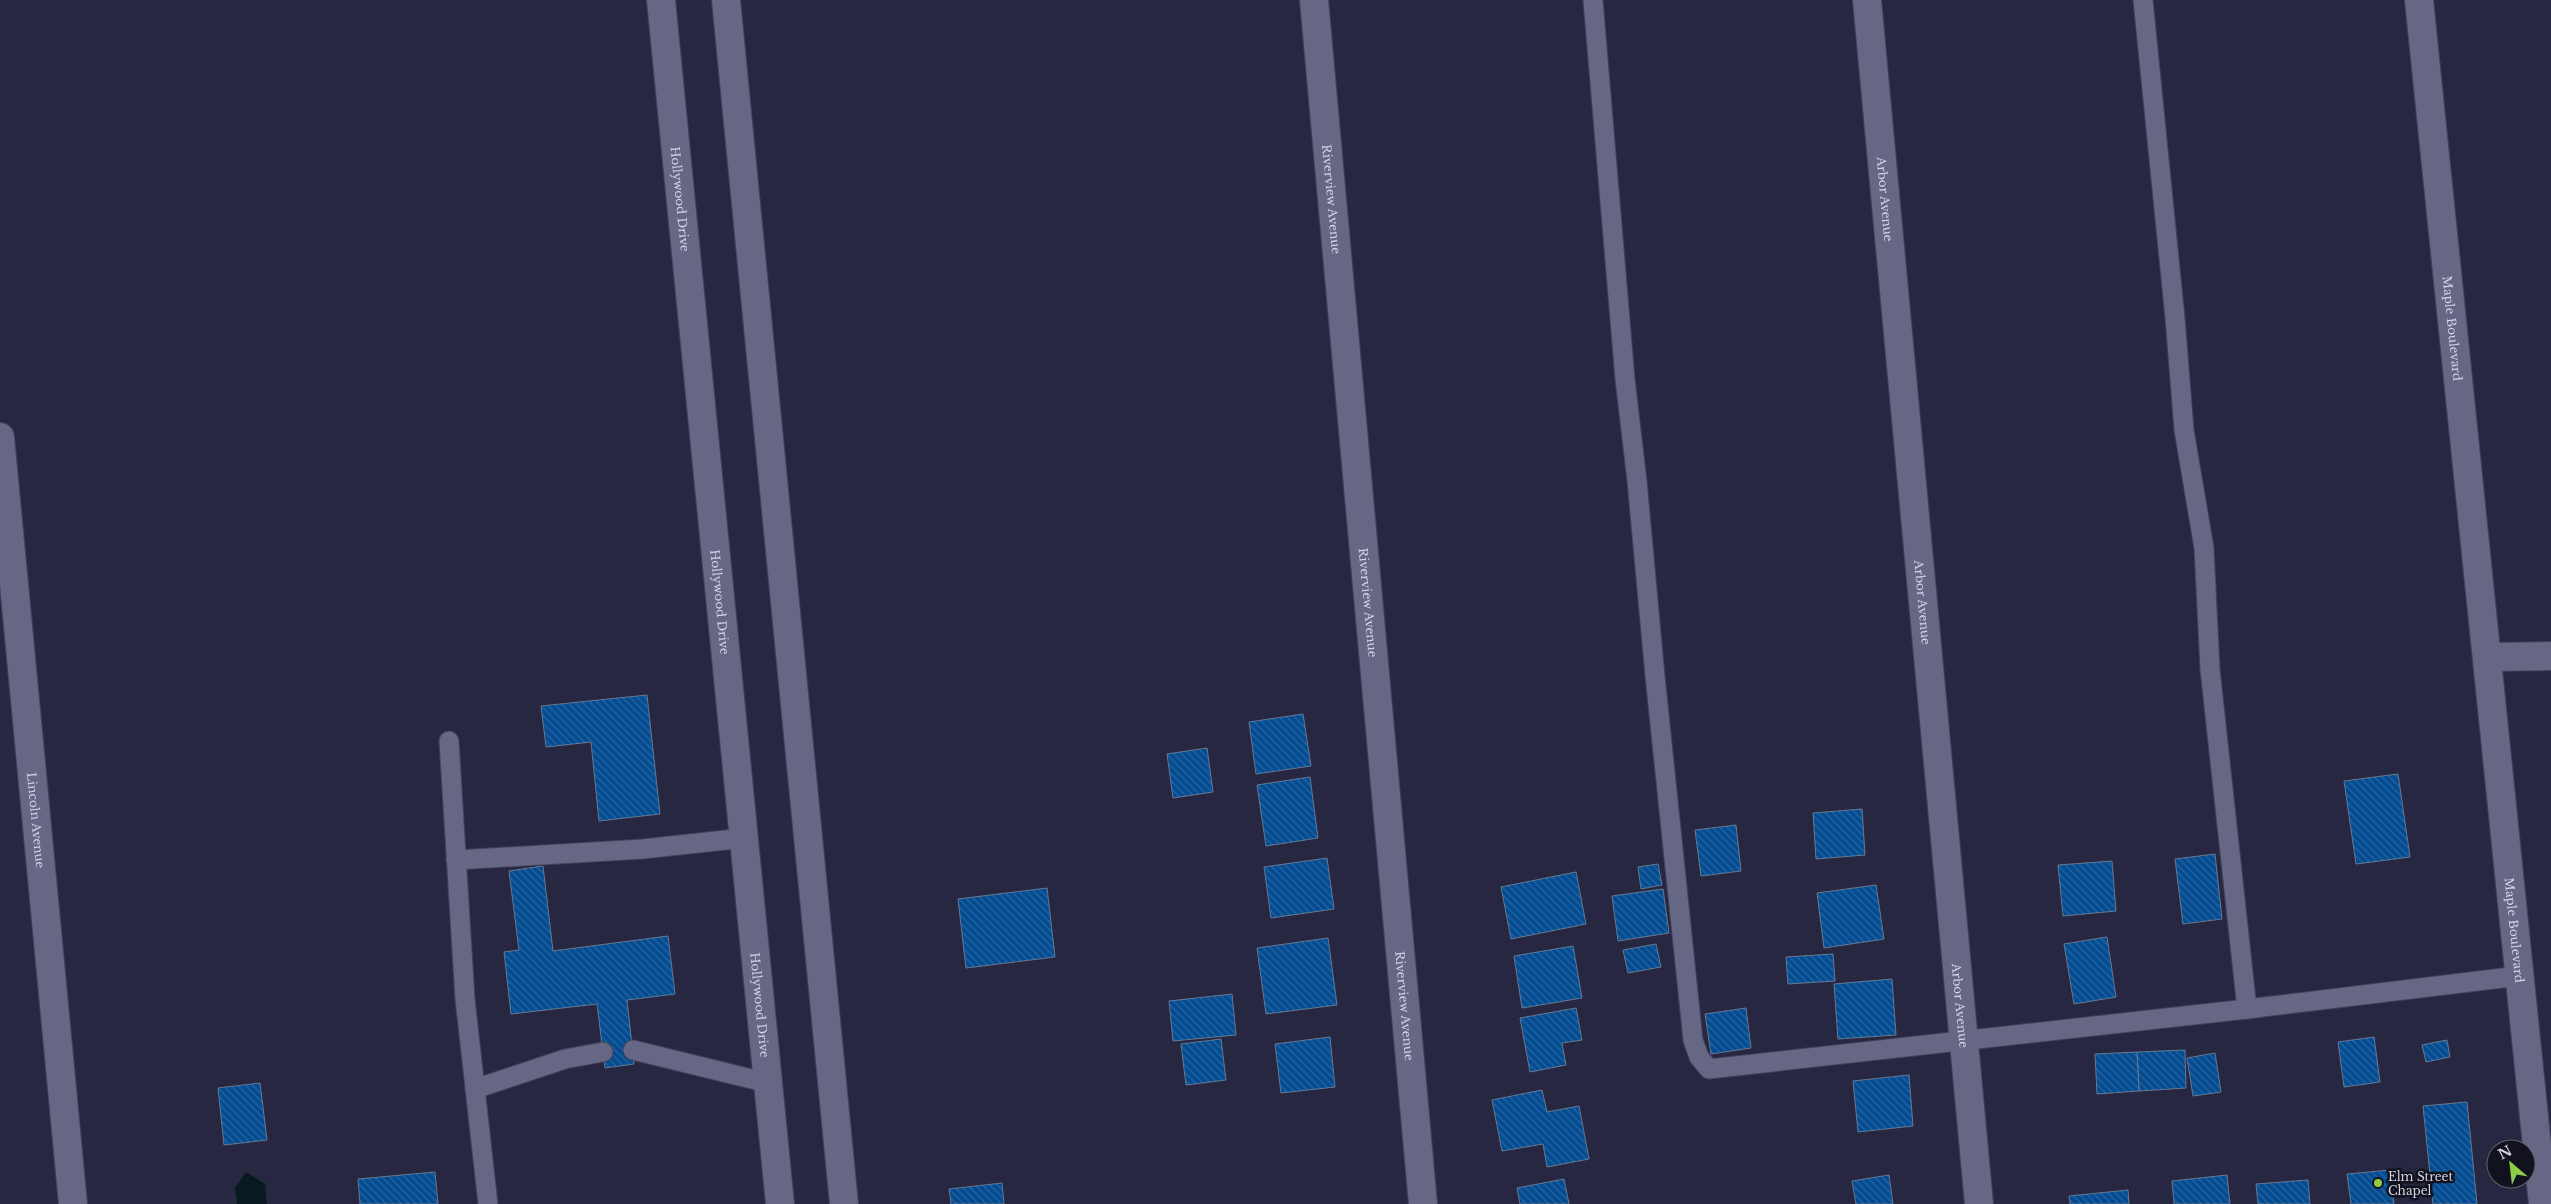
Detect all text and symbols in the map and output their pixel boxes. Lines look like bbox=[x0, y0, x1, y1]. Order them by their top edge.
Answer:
street label: Riverview Avenue bbox=[1320, 144, 1344, 255]
street label: Hollywood Drive bbox=[668, 146, 693, 252]
street label: Arbor Avenue bbox=[1874, 155, 1897, 242]
street label: Maple Boulevard bbox=[2440, 275, 2466, 382]
street label: Riverview Avenue bbox=[1356, 547, 1381, 658]
street label: Hollywood Drive bbox=[708, 549, 733, 656]
street label: Arbor Avenue bbox=[1912, 558, 1934, 645]
street label: Lincoln Avenue bbox=[24, 772, 49, 869]
street label: Maple Boulevard bbox=[2502, 877, 2528, 983]
street label: Riverview Avenue bbox=[1393, 950, 1418, 1061]
street label: Hollywood Drive bbox=[748, 952, 773, 1059]
street label: Arbor Avenue bbox=[1949, 962, 1972, 1049]
north arrow bbox=[2486, 1139, 2536, 1189]
text: N bbox=[2495, 1141, 2515, 1164]
place label: Elm Street Chapel bbox=[2388, 1169, 2453, 1198]
marker: Elm Street Chapel bbox=[2372, 1177, 2384, 1189]

